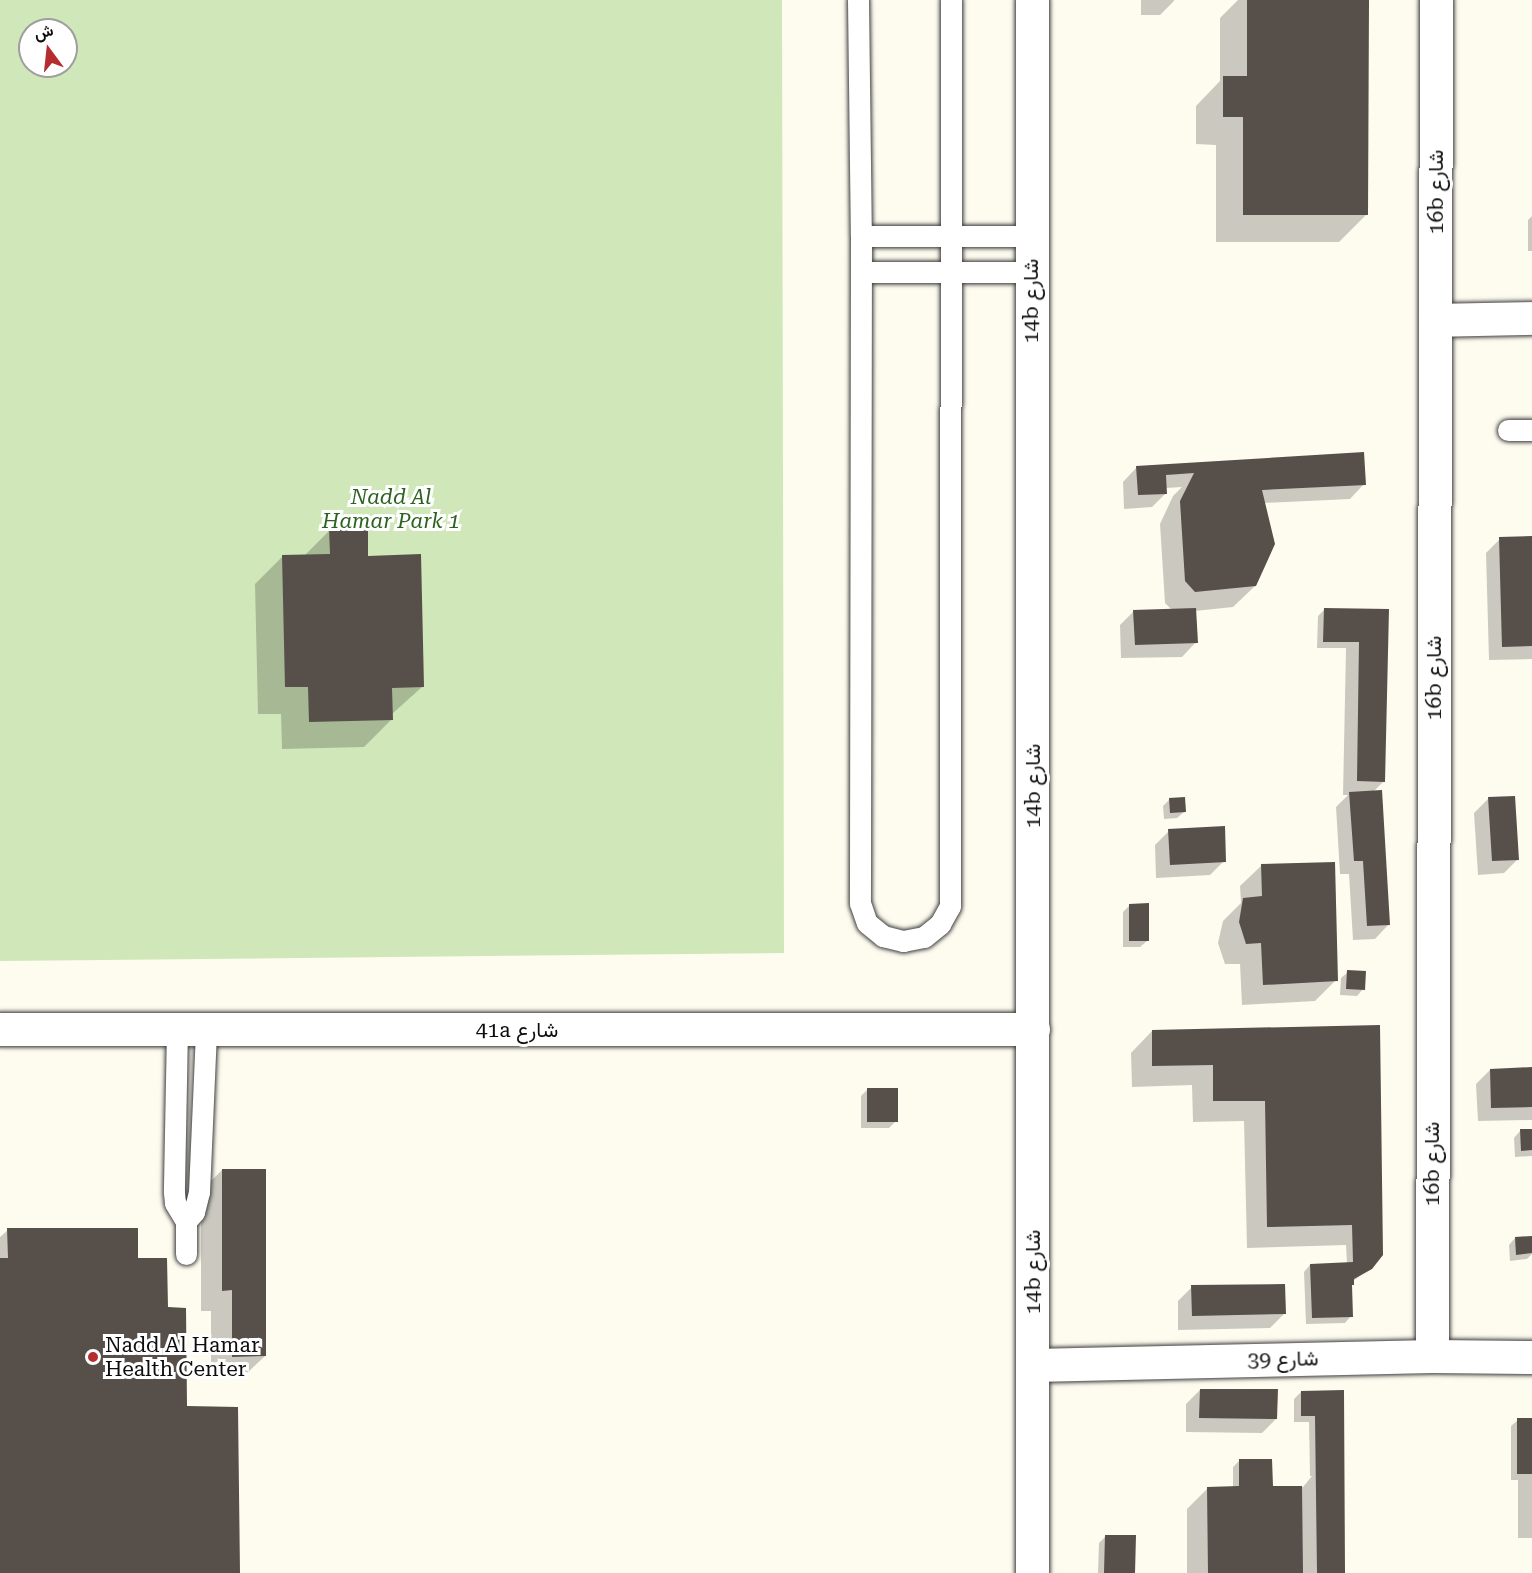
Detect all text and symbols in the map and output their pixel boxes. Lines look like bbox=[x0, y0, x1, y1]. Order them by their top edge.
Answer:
north arrow bbox=[18, 18, 78, 78]
text: ش bbox=[32, 20, 55, 44]
street label: 16b شارع bbox=[1423, 150, 1449, 234]
street label: 14b شارع bbox=[1018, 259, 1044, 343]
park label: Nadd Al Hamar Park 1 bbox=[322, 484, 460, 534]
street label: 16b شارع bbox=[1421, 636, 1447, 720]
street label: 14b شارع bbox=[1020, 744, 1046, 828]
street label: 41a شارع bbox=[476, 1017, 558, 1043]
street label: 16b شارع bbox=[1419, 1122, 1445, 1206]
street label: 14b شارع bbox=[1020, 1230, 1046, 1314]
place label: Nadd Al Hamar Health Center bbox=[105, 1332, 260, 1382]
street label: شارع 39 bbox=[1247, 1346, 1319, 1372]
marker: Nadd Al Hamar Health Center bbox=[86, 1350, 100, 1364]

